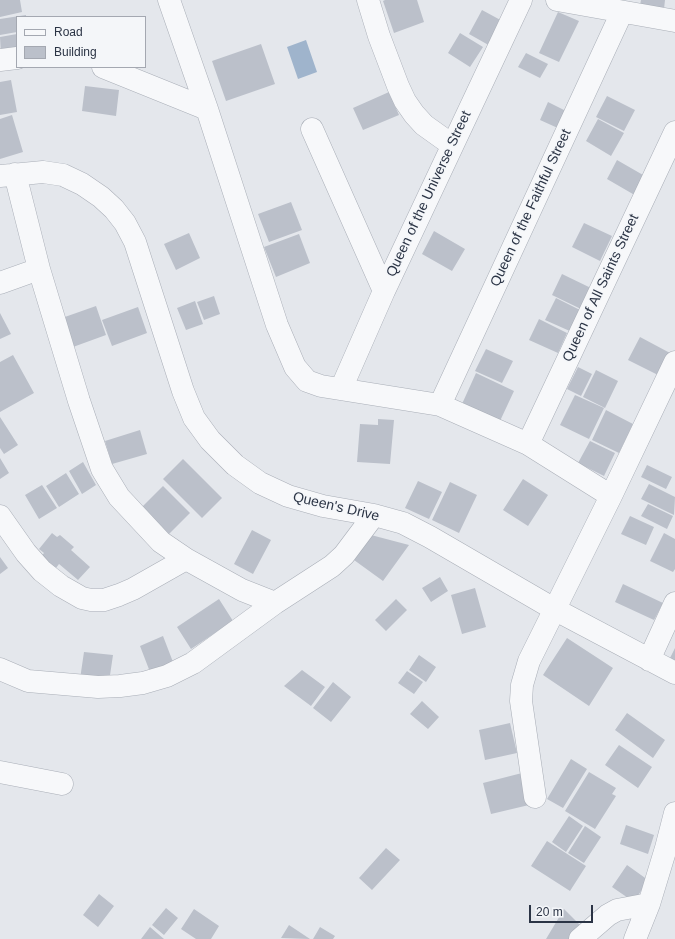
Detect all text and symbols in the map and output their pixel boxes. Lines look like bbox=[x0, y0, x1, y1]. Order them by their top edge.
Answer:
legend bbox=[16, 16, 146, 68]
text: Road bbox=[54, 25, 83, 39]
text: Building bbox=[54, 45, 97, 59]
street label: Queen of the Universe Street bbox=[383, 108, 475, 280]
street label: Queen of the Faithful Street bbox=[487, 127, 575, 289]
street label: Queen of All Saints Street bbox=[559, 211, 643, 365]
street label: Queen's Drive bbox=[291, 489, 381, 525]
scale bar bbox=[531, 897, 595, 923]
text: 20 m bbox=[536, 905, 563, 919]

